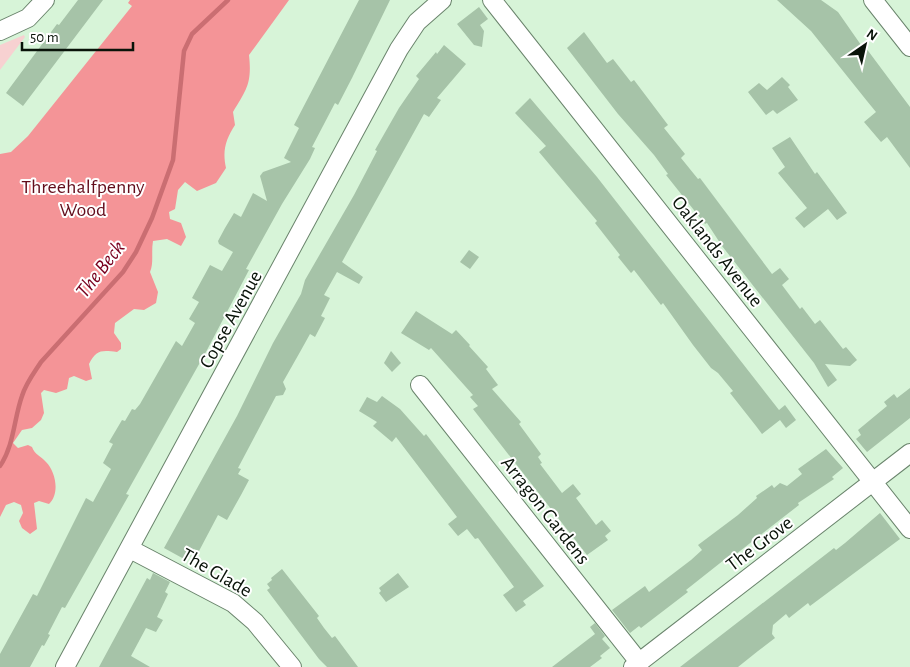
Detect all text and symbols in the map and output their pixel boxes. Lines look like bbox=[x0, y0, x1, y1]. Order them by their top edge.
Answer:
scale bar bbox=[22, 20, 134, 52]
north arrow bbox=[840, 20, 890, 70]
text: N bbox=[864, 27, 880, 44]
text: 50 m bbox=[30, 30, 59, 45]
park label: Threehalfpenny Wood bbox=[21, 177, 145, 220]
street label: Oaklands Avenue bbox=[668, 192, 767, 311]
water label: The Beck bbox=[72, 237, 129, 302]
street label: Copse Avenue bbox=[196, 267, 266, 372]
street label: Arragon Gardens bbox=[497, 453, 593, 568]
street label: The Grove bbox=[723, 512, 797, 575]
street label: The Glade bbox=[178, 545, 255, 601]

